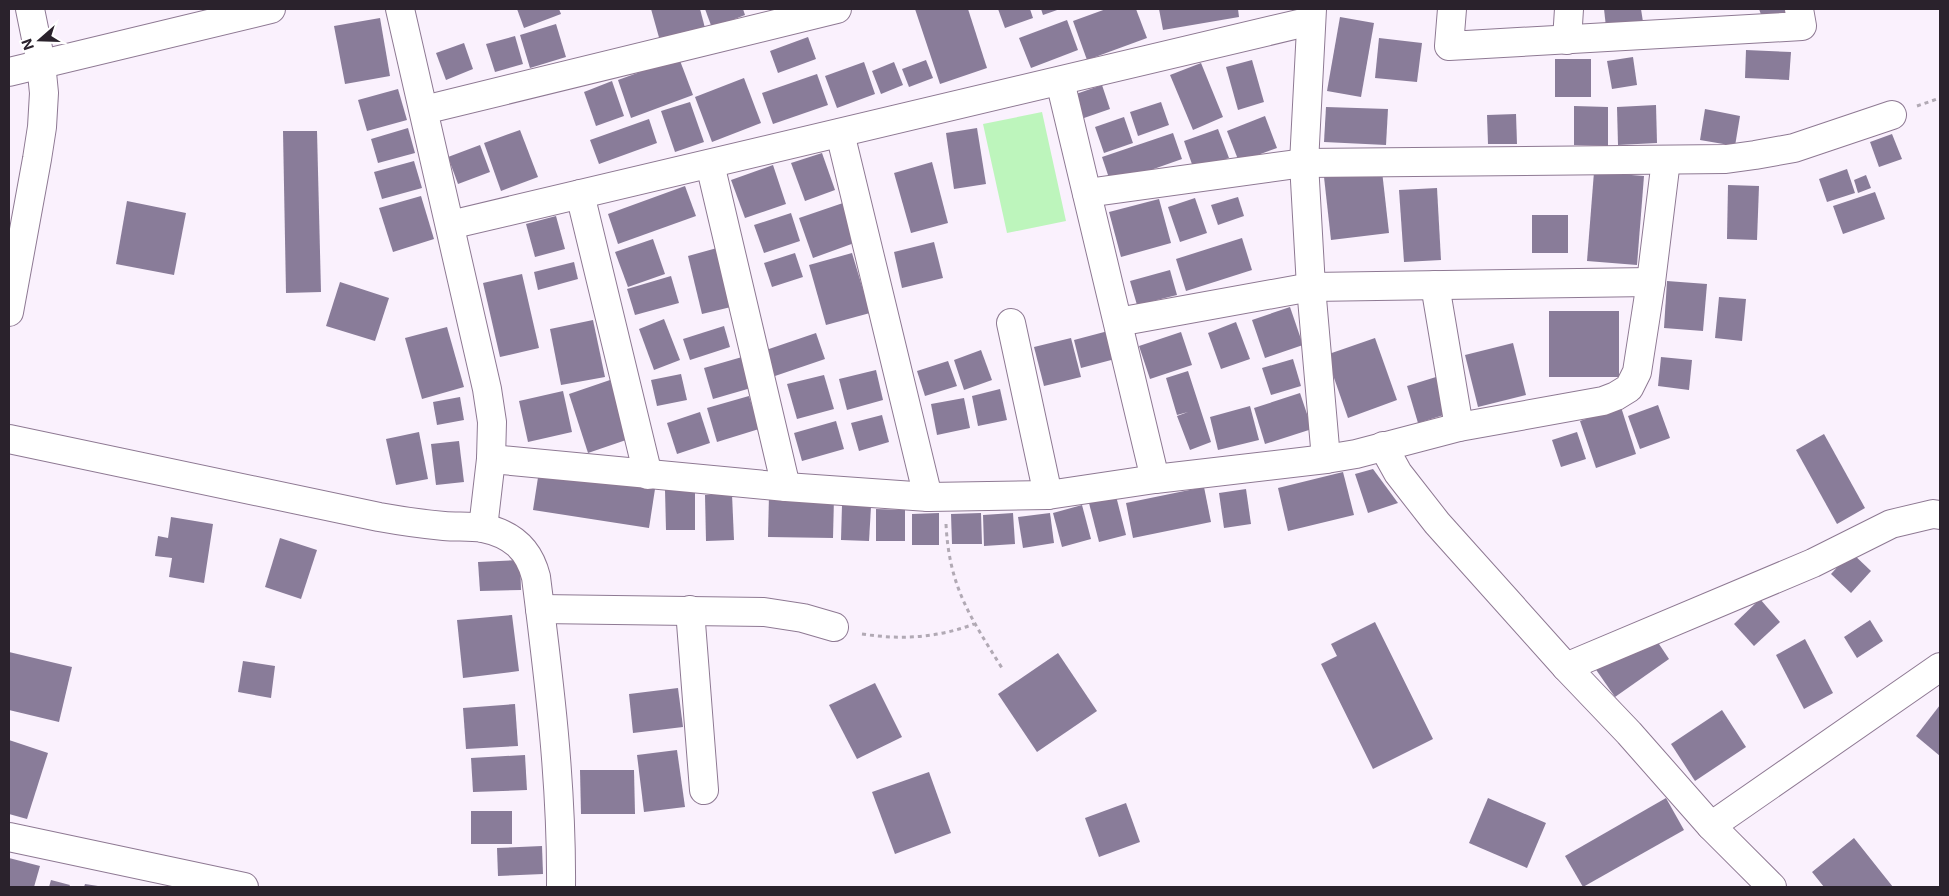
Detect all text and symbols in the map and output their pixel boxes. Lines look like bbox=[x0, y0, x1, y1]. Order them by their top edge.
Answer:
north arrow bbox=[15, 15, 65, 65]
text: N bbox=[18, 37, 37, 53]

